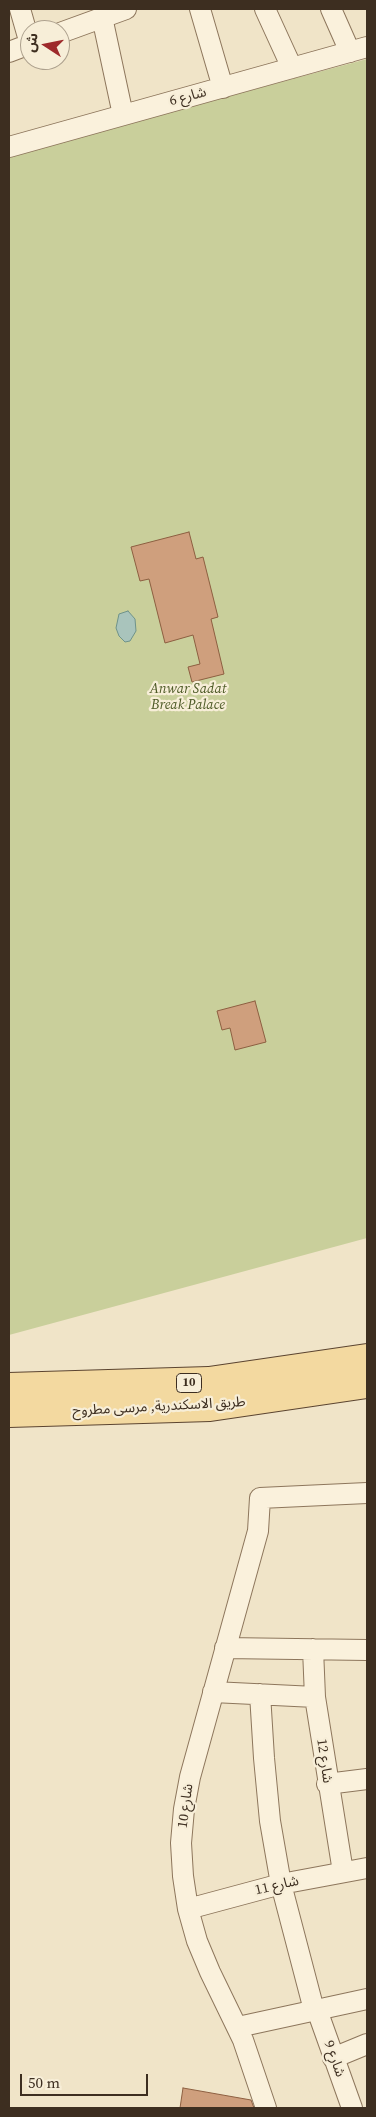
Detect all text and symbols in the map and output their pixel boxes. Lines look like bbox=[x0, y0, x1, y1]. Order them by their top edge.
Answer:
north arrow bbox=[20, 20, 70, 70]
text: ش bbox=[20, 31, 43, 54]
street label: شارع 6 bbox=[168, 84, 208, 110]
park label: Anwar Sadat Break Palace bbox=[150, 681, 226, 714]
road number: 10 bbox=[176, 1374, 202, 1392]
street label: طريق الاسكندرية, مرسى مطروح bbox=[72, 1394, 246, 1420]
street label: شارع 12 bbox=[313, 1738, 335, 1784]
street label: شارع 10 bbox=[175, 1783, 197, 1829]
street label: شارع 11 bbox=[253, 1873, 301, 1899]
street label: شارع 9 bbox=[320, 2038, 348, 2080]
scale bar bbox=[22, 2064, 150, 2096]
text: 50 m bbox=[28, 2072, 60, 2093]

